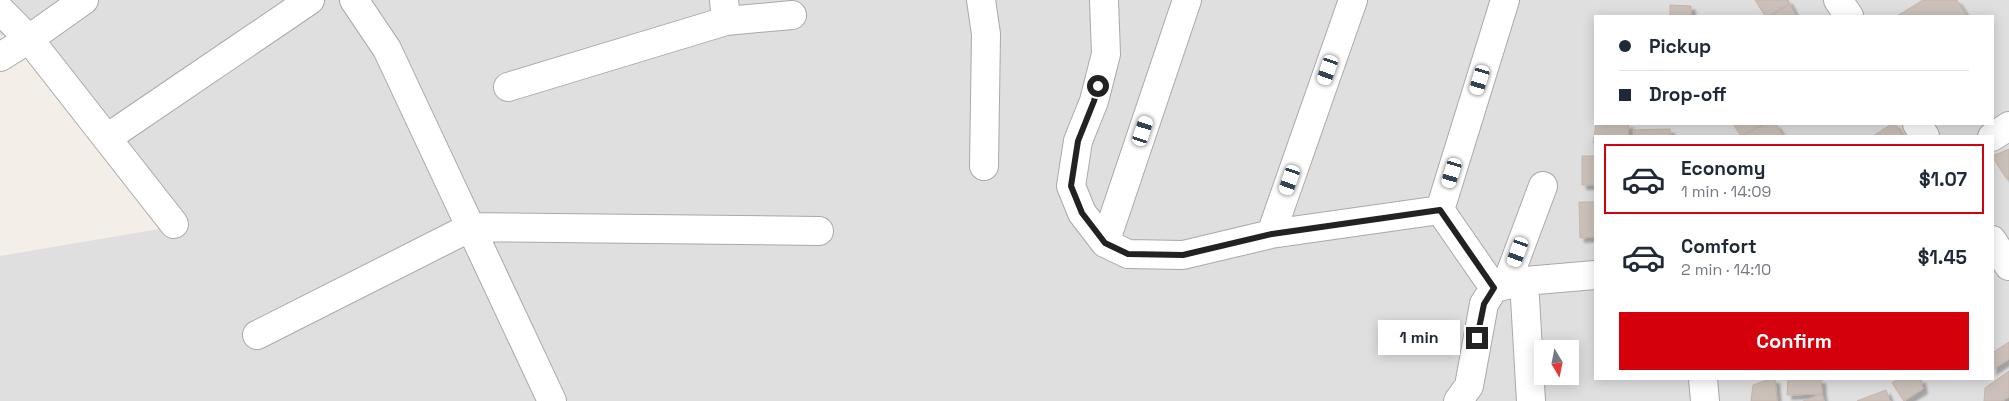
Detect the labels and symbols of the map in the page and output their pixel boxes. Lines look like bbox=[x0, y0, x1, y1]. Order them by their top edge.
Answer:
car bbox=[1316, 53, 1339, 87]
car bbox=[1468, 63, 1491, 97]
route start bbox=[1087, 75, 1109, 97]
car bbox=[1131, 114, 1154, 148]
car bbox=[1440, 156, 1463, 190]
car bbox=[1278, 163, 1301, 197]
car bbox=[1505, 235, 1530, 269]
callout: 1 min bbox=[1377, 320, 1460, 356]
route end bbox=[1466, 327, 1488, 349]
north arrow bbox=[1534, 340, 1579, 385]

